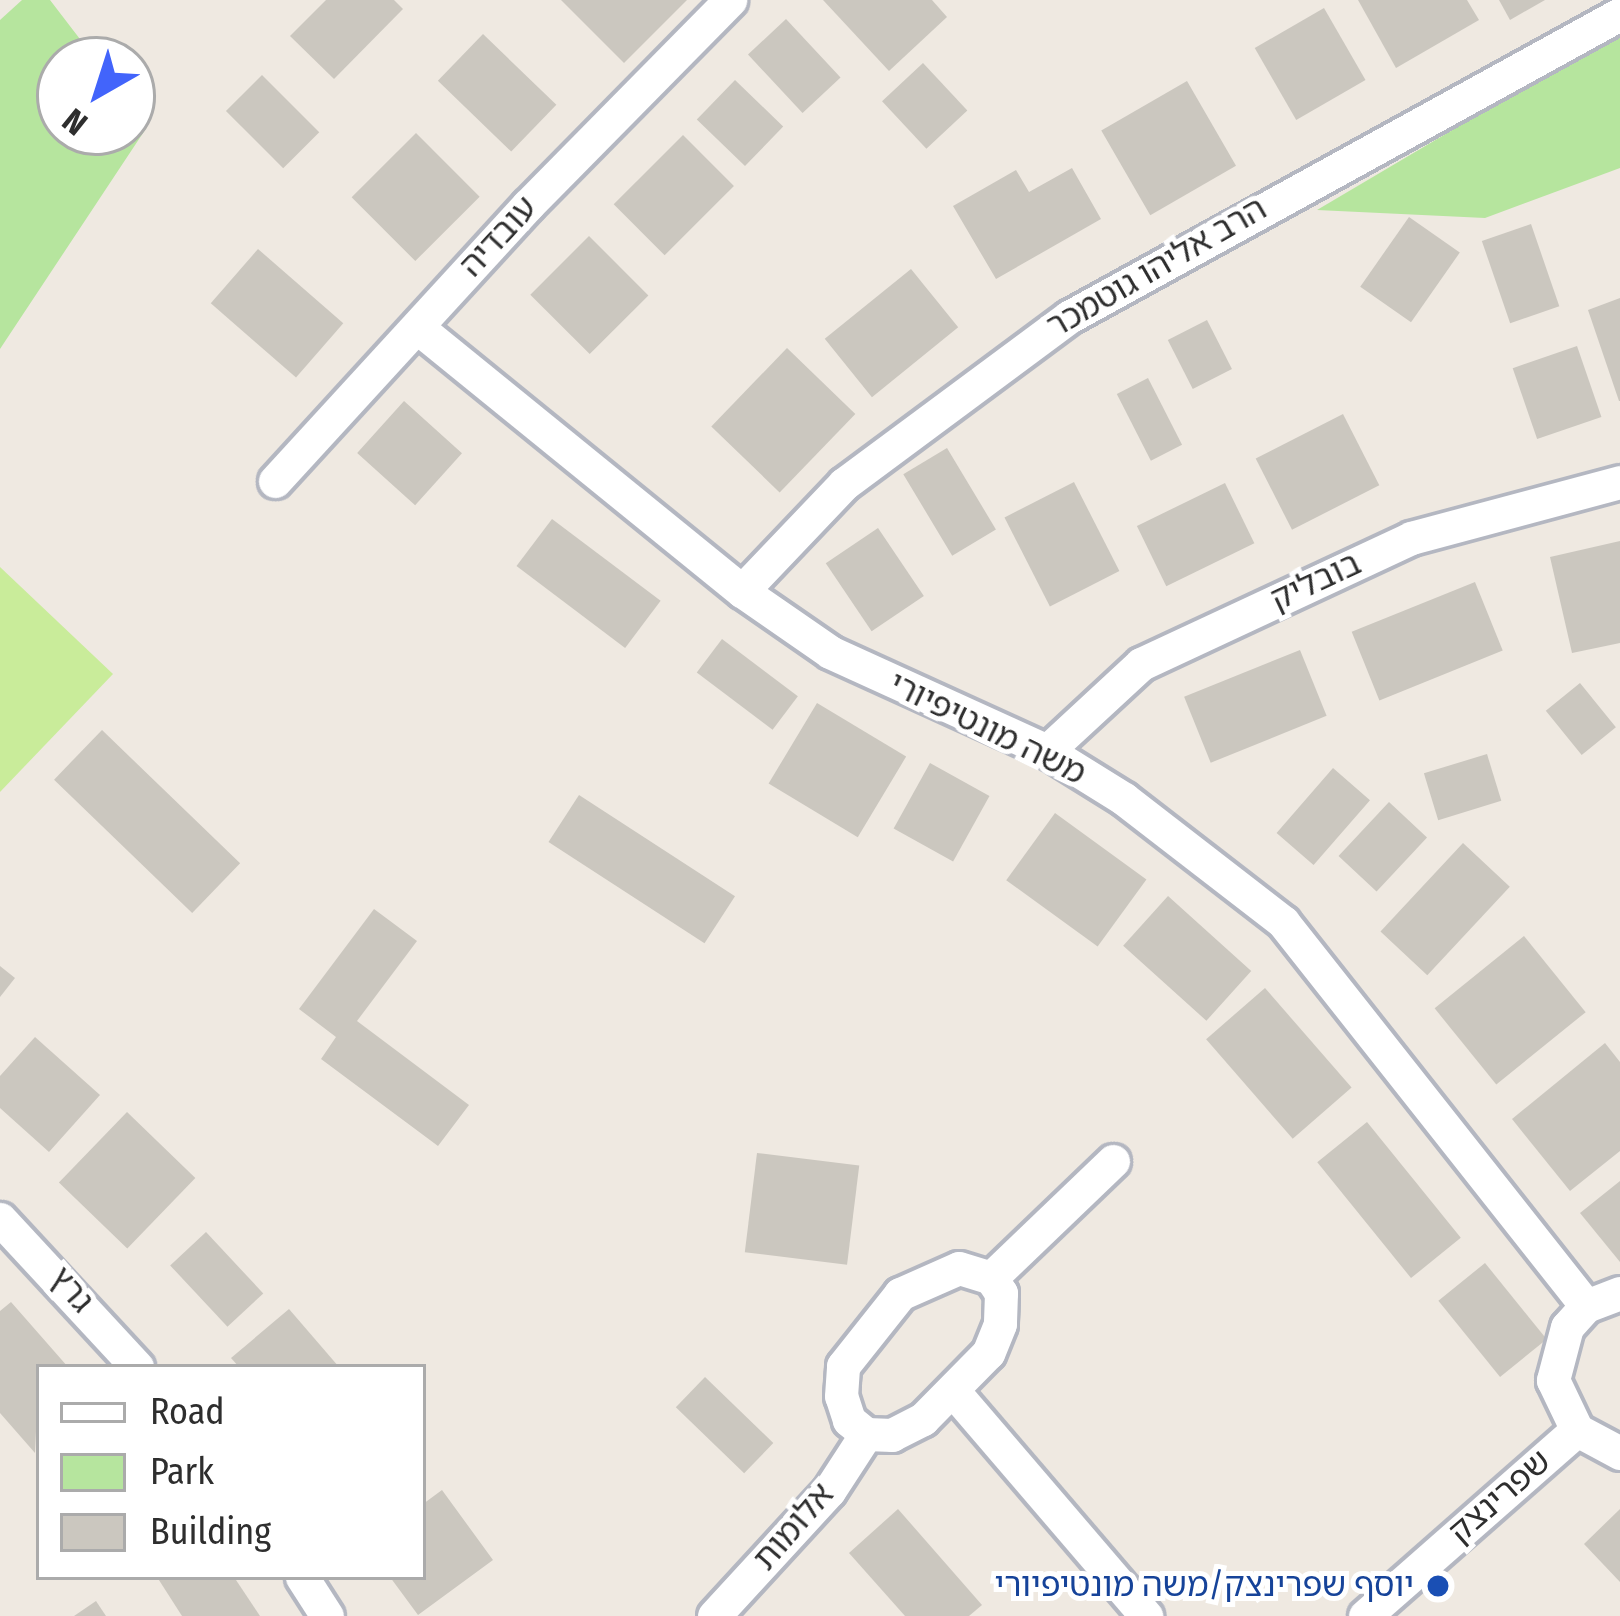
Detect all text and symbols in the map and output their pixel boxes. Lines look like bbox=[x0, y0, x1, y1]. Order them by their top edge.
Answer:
north arrow bbox=[36, 36, 156, 156]
text: N bbox=[55, 100, 96, 143]
street label: עובדיה bbox=[452, 189, 546, 285]
street label: הרב אליהו גוטמכר bbox=[1040, 189, 1274, 347]
street label: בובליק bbox=[1265, 544, 1367, 620]
street label: משה מונטיפיורי bbox=[882, 664, 1092, 794]
street label: גרץ bbox=[41, 1259, 101, 1321]
legend bbox=[36, 1364, 426, 1580]
text: Road bbox=[150, 1390, 225, 1434]
street label: שפרינצק bbox=[1441, 1442, 1559, 1552]
text: Park bbox=[150, 1450, 214, 1494]
street label: אלומות bbox=[746, 1475, 842, 1579]
text: Building bbox=[150, 1510, 271, 1554]
place label: יוסף שפרינצק/משה מונטיפיורי bbox=[995, 1566, 1414, 1606]
marker: יוסף שפרינצק/משה מונטיפיורי bbox=[1425, 1573, 1451, 1599]

